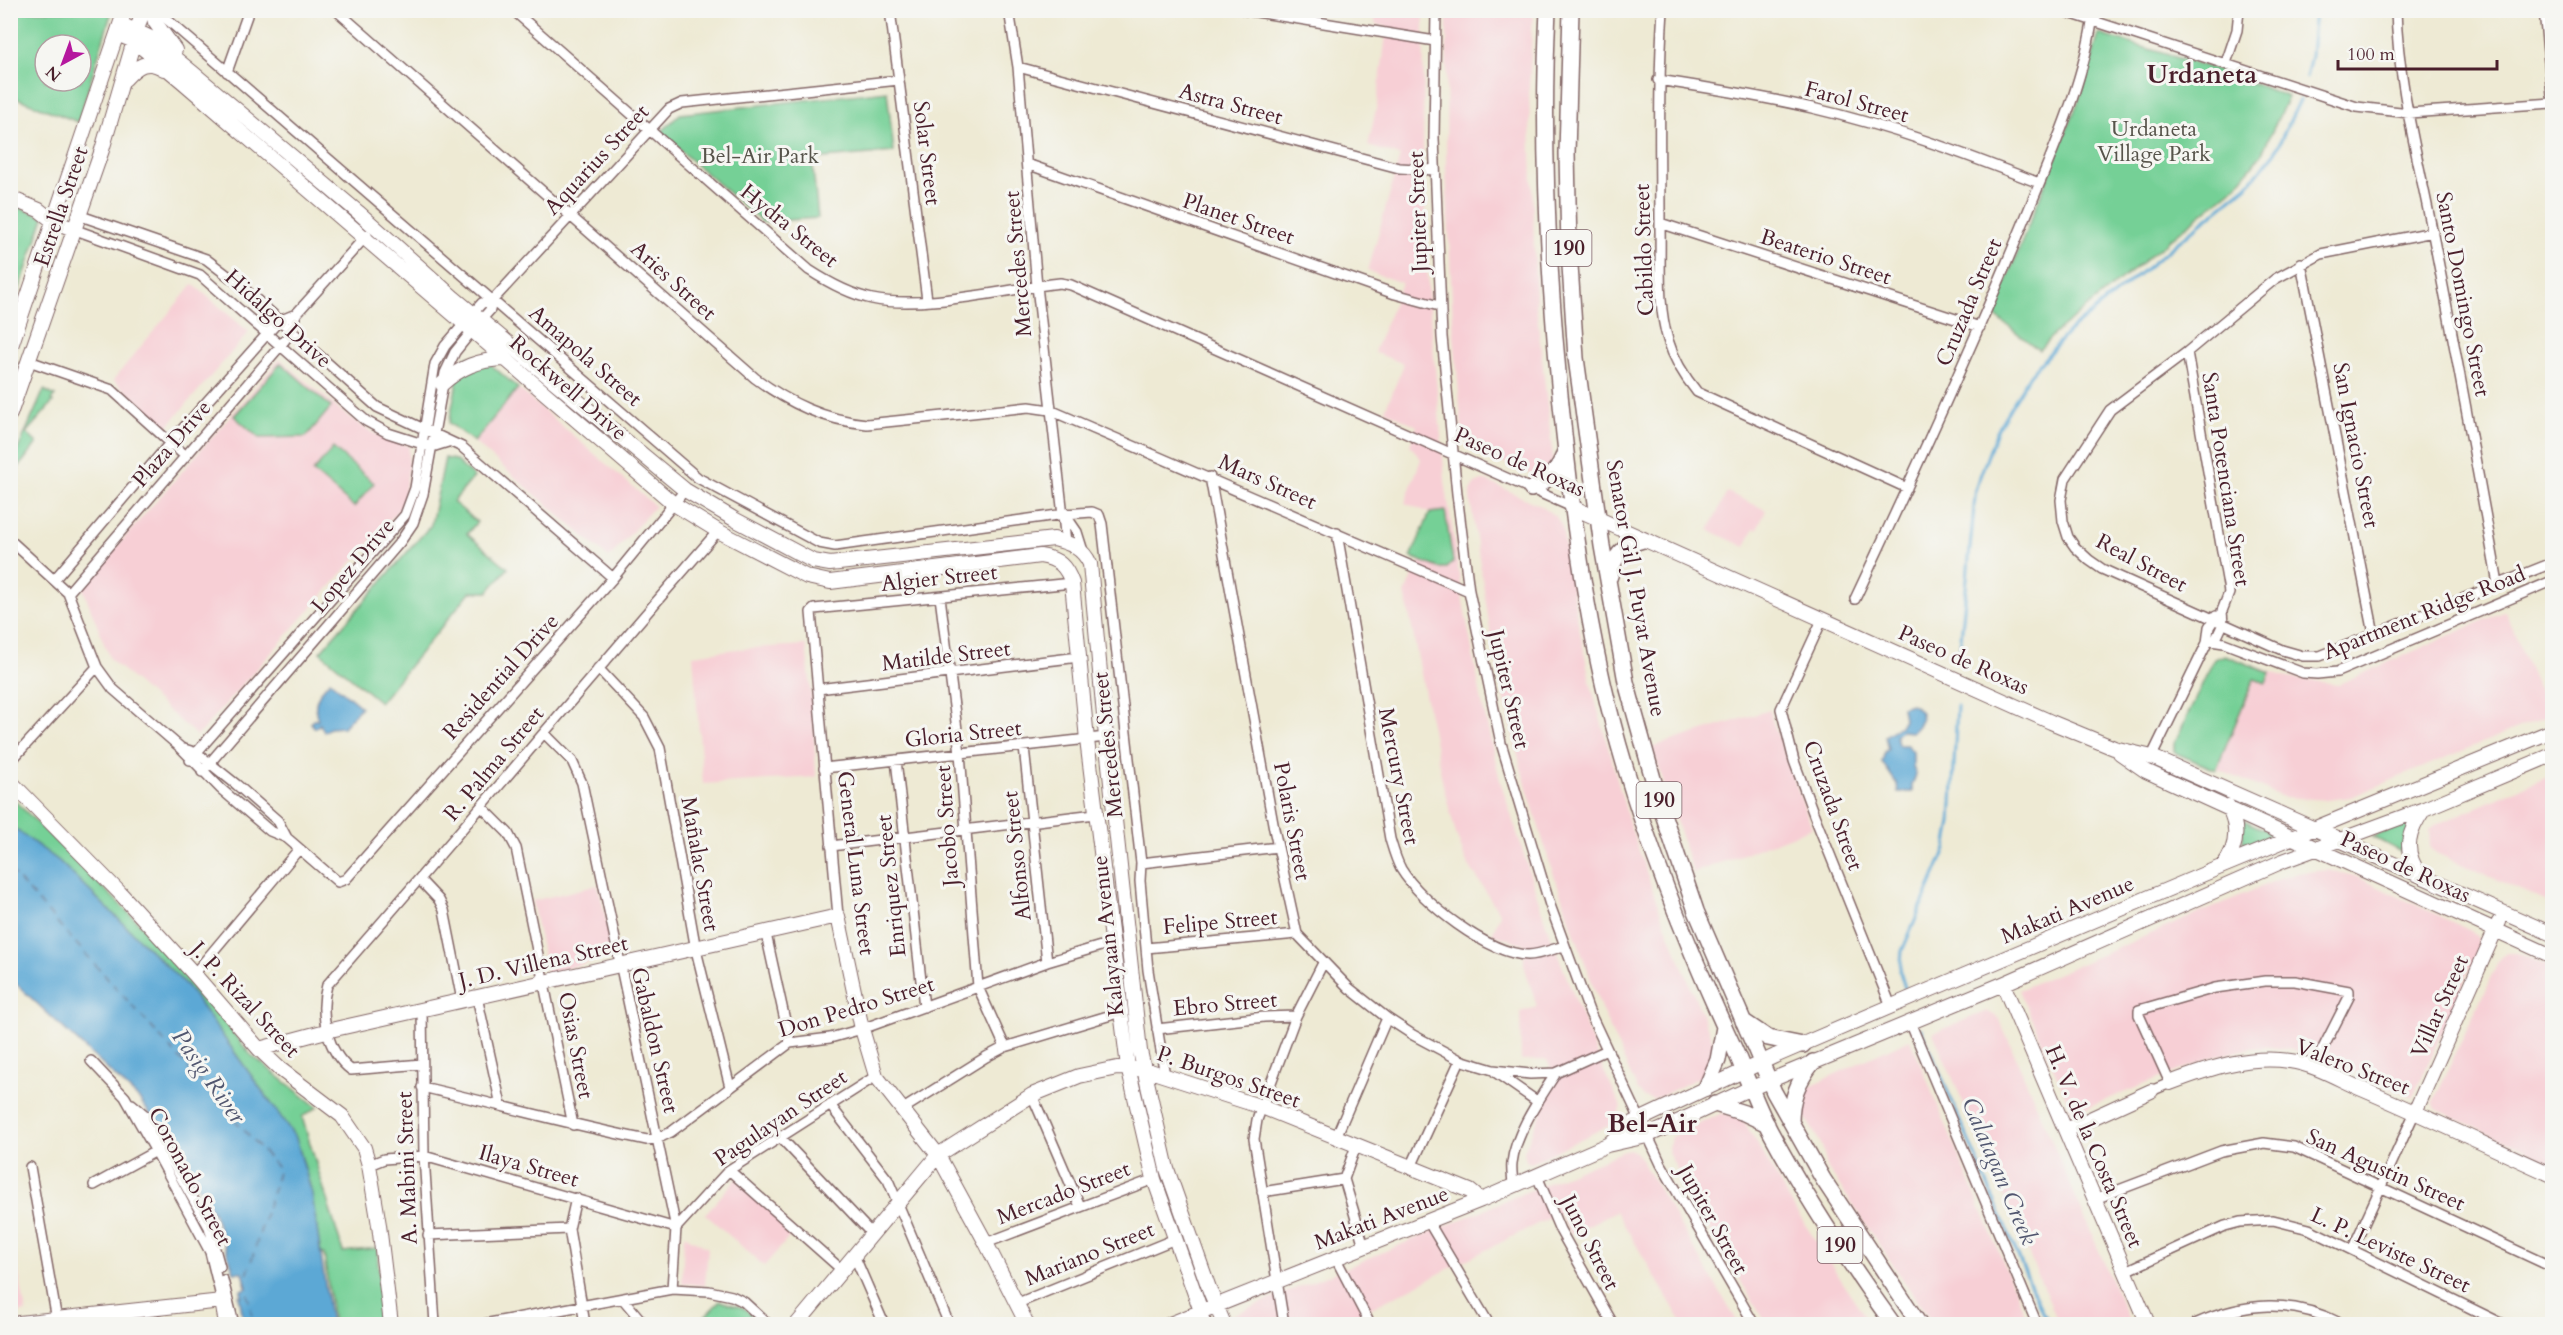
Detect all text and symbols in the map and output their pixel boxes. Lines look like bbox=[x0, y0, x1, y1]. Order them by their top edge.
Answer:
north arrow bbox=[33, 33, 93, 93]
scale bar bbox=[2338, 33, 2497, 71]
text: 100 m bbox=[2347, 42, 2395, 67]
district label: Urdaneta bbox=[2147, 57, 2257, 92]
text: N bbox=[41, 61, 66, 86]
street label: Farol Street bbox=[1801, 74, 1912, 130]
street label: Astra Street bbox=[1176, 76, 1286, 132]
street label: Aquarius Street bbox=[538, 98, 656, 222]
street label: Solar Street bbox=[906, 99, 948, 207]
park label: Urdaneta Village Park bbox=[2097, 114, 2211, 169]
park label: Bel-Air Park bbox=[701, 141, 819, 171]
street label: Estrella Street bbox=[26, 142, 96, 271]
street label: Jupiter Street bbox=[1401, 151, 1435, 276]
street label: Hydra Street bbox=[734, 177, 845, 275]
street label: Cabildo Street bbox=[1627, 183, 1661, 317]
street label: Planet Street bbox=[1179, 186, 1299, 252]
street label: Santo Domingo Street bbox=[2428, 189, 2498, 399]
street label: Mercedes Street bbox=[997, 190, 1039, 338]
street label: Beaterio Street bbox=[1756, 222, 1895, 292]
road number: 190 bbox=[1546, 230, 1592, 266]
street label: Aries Street bbox=[624, 234, 723, 327]
street label: Cruzada Street bbox=[1928, 234, 2009, 371]
street label: Hidalgo Drive bbox=[218, 263, 338, 375]
street label: Amapola Street bbox=[522, 298, 649, 413]
street label: Rockwell Drive bbox=[503, 328, 634, 447]
street label: San Ignacio Street bbox=[2325, 360, 2387, 530]
street label: Santa Potenciana Street bbox=[2194, 370, 2258, 588]
street label: Plaza Drive bbox=[125, 394, 218, 494]
street label: Paseo de Roxas bbox=[1449, 420, 1590, 504]
street label: Mars Street bbox=[1214, 447, 1321, 517]
street label: Senator Gil J. Puyat Avenue bbox=[1599, 457, 1673, 719]
street label: Lopez Drive bbox=[304, 512, 401, 620]
street label: Real Street bbox=[2091, 526, 2192, 599]
street label: Algier Street bbox=[880, 557, 999, 599]
street label: Apartment Ridge Road bbox=[2319, 559, 2530, 667]
street label: Residential Drive bbox=[436, 607, 566, 746]
street label: Paseo de Roxas bbox=[1893, 618, 2034, 702]
street label: Jupiter Street bbox=[1480, 624, 1537, 752]
street label: Matilde Street bbox=[880, 633, 1012, 679]
street label: Mercedes Street bbox=[1085, 670, 1131, 819]
street label: R. Palma Street bbox=[437, 700, 551, 828]
street label: Mercury Street bbox=[1371, 705, 1427, 847]
street label: Gloria Street bbox=[903, 713, 1023, 755]
street label: Cruzada Street bbox=[1796, 736, 1870, 875]
street label: Polaris Street bbox=[1266, 759, 1318, 883]
street label: Jacobo Street bbox=[928, 764, 966, 891]
street label: General Luna Street bbox=[830, 769, 882, 957]
road number: 190 bbox=[1636, 782, 1682, 818]
street label: Alfonso Street bbox=[995, 789, 1039, 922]
street label: Mañalac Street bbox=[673, 794, 727, 934]
street label: Enriquez Street bbox=[869, 813, 913, 958]
street label: Paseo de Roxas bbox=[2336, 824, 2475, 910]
street label: Kalayaan Avenue bbox=[1085, 854, 1131, 1018]
street label: Makati Avenue bbox=[1996, 868, 2139, 951]
street label: Felipe Street bbox=[1162, 902, 1279, 942]
street label: J. D. Villena Street bbox=[453, 928, 631, 997]
street label: J. P. Rizal Street bbox=[182, 933, 307, 1064]
street label: Villar Street bbox=[2404, 950, 2476, 1063]
street label: Gabaldon Street bbox=[624, 964, 686, 1116]
street label: Don Pedro Street bbox=[775, 969, 938, 1045]
street label: Ebro Street bbox=[1172, 985, 1278, 1023]
street label: Osias Street bbox=[551, 989, 601, 1101]
water label: Pasig River bbox=[164, 1022, 254, 1131]
street label: Valero Street bbox=[2291, 1031, 2414, 1102]
street label: P. Burgos Street bbox=[1153, 1038, 1304, 1116]
street label: H. V. de la Costa Street bbox=[2038, 1040, 2150, 1252]
street label: Pagulayan Street bbox=[708, 1062, 853, 1173]
street label: A. Mabini Street bbox=[389, 1091, 425, 1245]
water label: Calatagan Creek bbox=[1954, 1092, 2046, 1250]
street label: Coronado Street bbox=[141, 1102, 239, 1251]
district label: Bel-Air bbox=[1607, 1106, 1697, 1141]
street label: San Agustin Street bbox=[2301, 1121, 2470, 1218]
street label: Ilaya Street bbox=[475, 1137, 582, 1195]
street label: Mercado Street bbox=[992, 1154, 1134, 1232]
street label: Jupiter Street bbox=[1669, 1157, 1756, 1280]
street label: Makati Avenue bbox=[1310, 1179, 1453, 1257]
street label: Juno Street bbox=[1552, 1187, 1627, 1295]
street label: L. P. Leviste Street bbox=[2306, 1200, 2475, 1300]
street label: Mariano Street bbox=[1020, 1214, 1159, 1294]
road number: 190 bbox=[1818, 1227, 1862, 1263]

